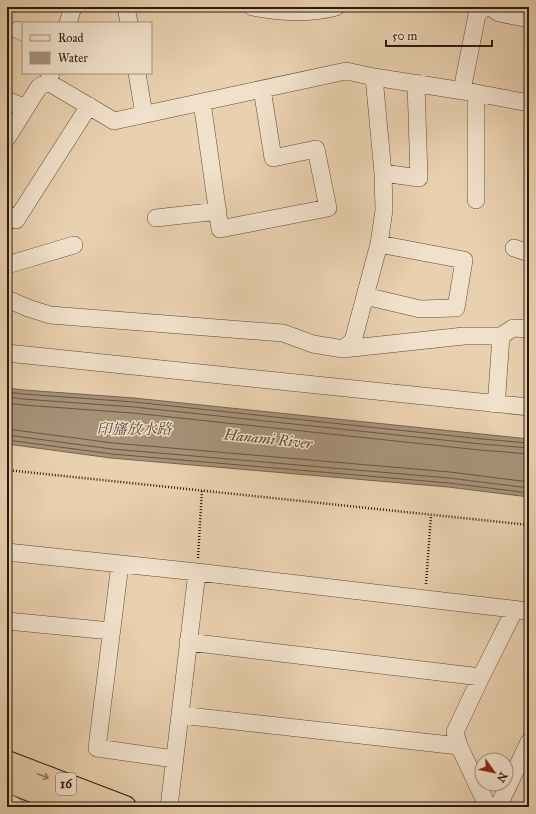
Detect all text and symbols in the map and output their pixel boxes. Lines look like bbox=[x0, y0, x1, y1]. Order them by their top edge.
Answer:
legend bbox=[22, 22, 152, 74]
scale bar bbox=[386, 22, 492, 48]
text: 50 m bbox=[392, 29, 417, 43]
text: Road bbox=[58, 31, 84, 45]
text: Water bbox=[58, 51, 88, 65]
water label: 印旛放水路 bbox=[96, 420, 172, 438]
water label: Hanami River bbox=[222, 425, 314, 453]
north arrow bbox=[474, 752, 514, 792]
text: N bbox=[494, 770, 510, 785]
one-way arrow bbox=[37, 772, 49, 780]
road number: 16 bbox=[56, 773, 76, 795]

